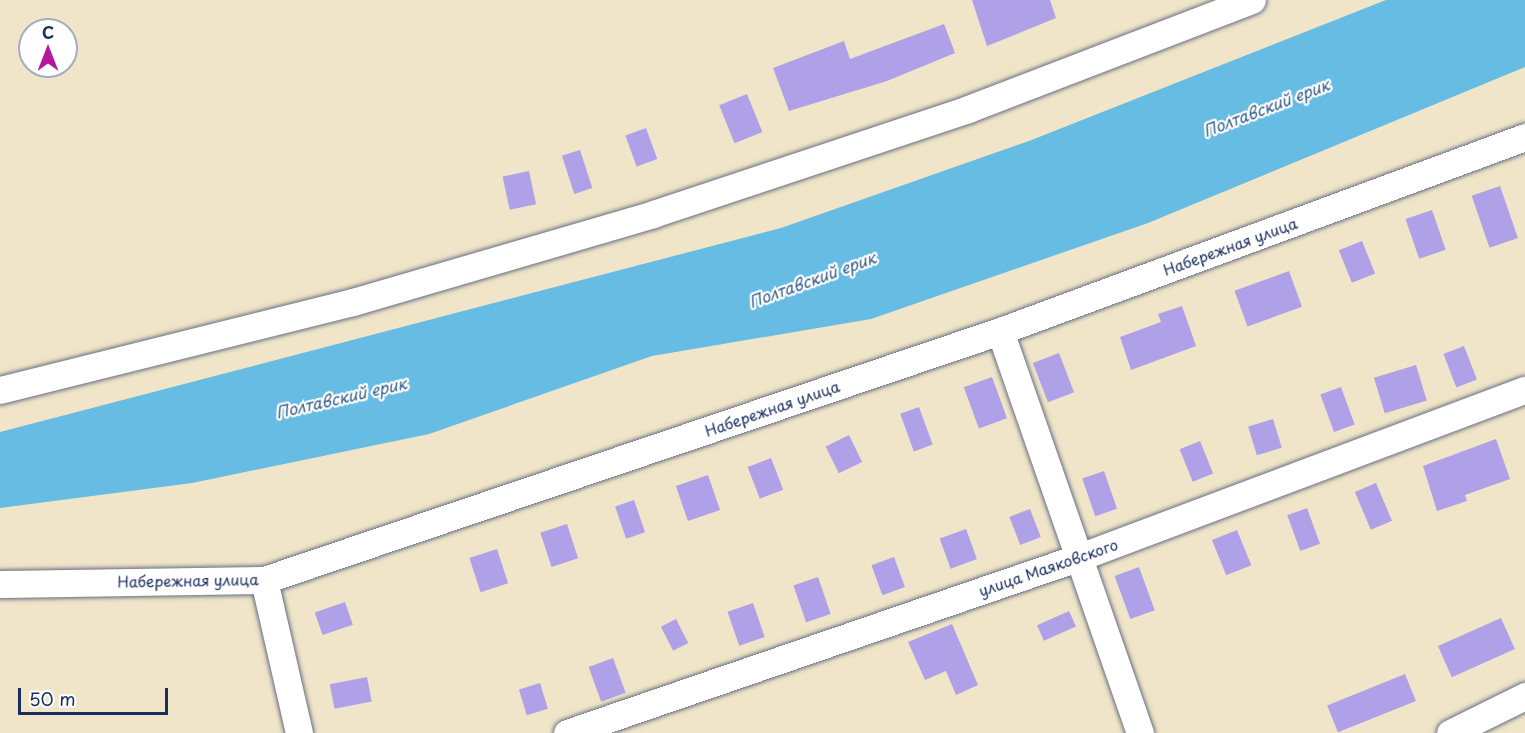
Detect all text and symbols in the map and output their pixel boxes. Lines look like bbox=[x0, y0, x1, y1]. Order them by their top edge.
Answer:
north arrow bbox=[18, 18, 78, 78]
text: С bbox=[42, 20, 54, 44]
water label: Полтавский ерик bbox=[1199, 74, 1333, 140]
street label: Набережная улица bbox=[1160, 213, 1300, 279]
water label: Полтавский ерик bbox=[745, 247, 879, 311]
water label: Полтавский ерик bbox=[273, 372, 409, 422]
street label: Набережная улица bbox=[702, 376, 842, 440]
street label: улица Маяковского bbox=[976, 535, 1120, 599]
street label: Набережная улица bbox=[117, 570, 259, 590]
scale bar bbox=[21, 676, 171, 714]
text: 50 m bbox=[29, 685, 76, 712]

